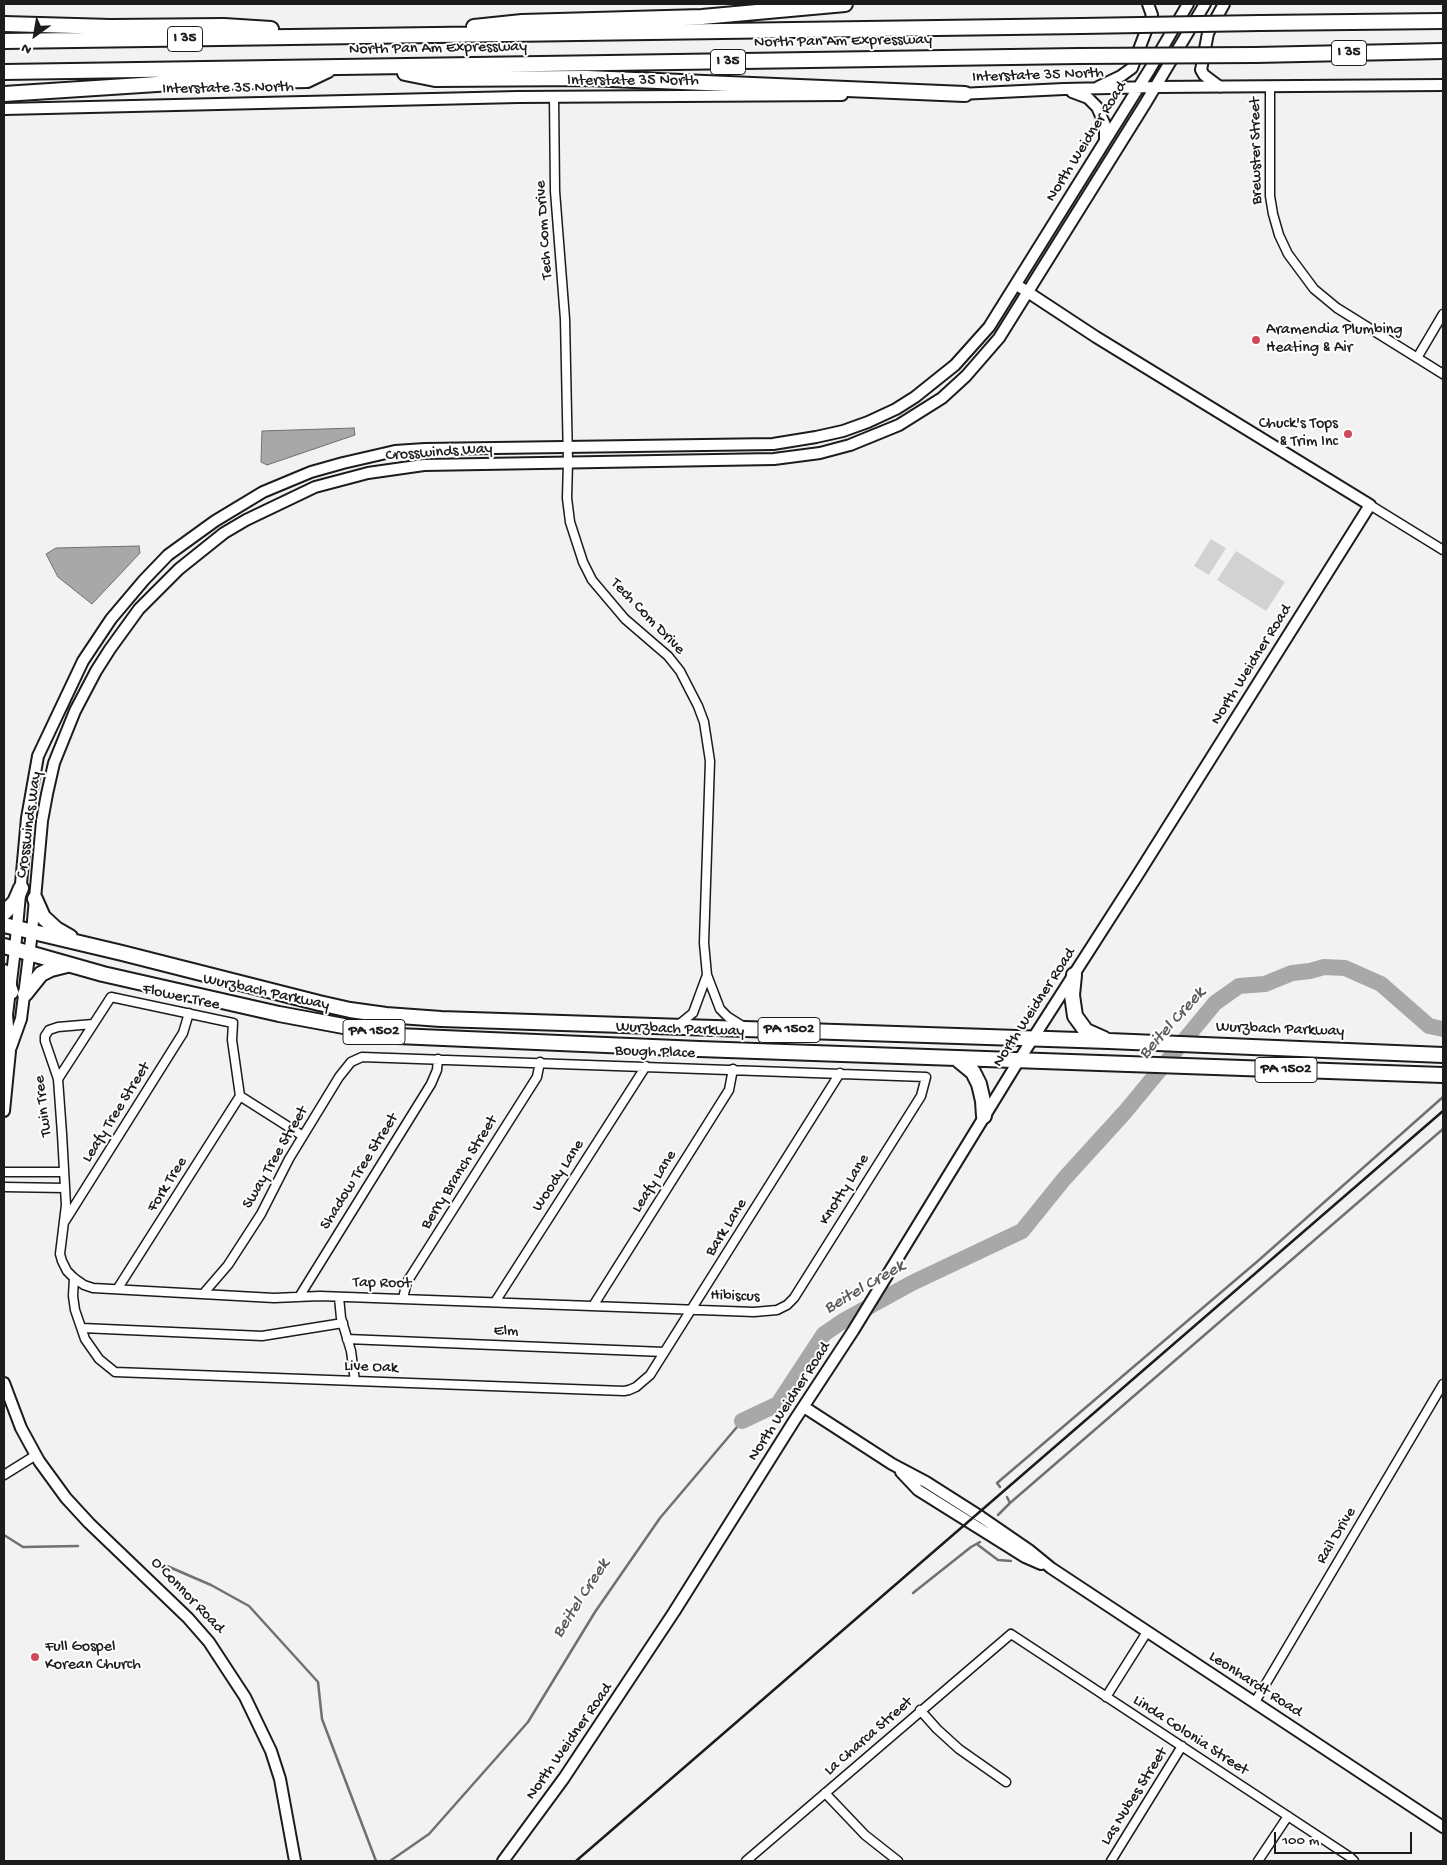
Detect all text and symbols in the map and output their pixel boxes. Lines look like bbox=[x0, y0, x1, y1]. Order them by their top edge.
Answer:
north arrow bbox=[10, 10, 60, 60]
road number: I 35 bbox=[168, 26, 202, 52]
street label: North Pan Am Expressway bbox=[754, 31, 932, 53]
street label: North Pan Am Expressway bbox=[349, 38, 527, 60]
text: N bbox=[18, 39, 35, 58]
road number: I 35 bbox=[1332, 40, 1366, 66]
road number: I 35 bbox=[710, 50, 746, 74]
street label: Interstate 35 North bbox=[972, 64, 1104, 88]
street label: Interstate 35 North bbox=[567, 72, 699, 92]
street label: Interstate 35 North bbox=[162, 78, 294, 100]
street label: North Weidner Road bbox=[1042, 78, 1132, 206]
street label: Brewster Street bbox=[1246, 97, 1268, 205]
street label: Tech Com Drive bbox=[532, 180, 558, 280]
place label: Aramendia Plumbing Heating & Air bbox=[1266, 321, 1403, 359]
marker: Aramendia Plumbing Heating & Air bbox=[1250, 334, 1262, 346]
place label: Chuck's Tops & Trim Inc bbox=[1259, 415, 1338, 453]
marker: Chuck's Tops & Trim Inc bbox=[1342, 428, 1354, 440]
street label: Crosswinds Way bbox=[385, 440, 493, 466]
street label: Tech Com Drive bbox=[606, 575, 688, 659]
street label: North Weidner Road bbox=[1207, 601, 1297, 729]
street label: Crosswinds Way bbox=[13, 771, 47, 879]
street label: North Weidner Road bbox=[989, 945, 1081, 1071]
street label: Wurzbach Parkway bbox=[201, 970, 331, 1016]
street label: Flower Tree bbox=[141, 980, 221, 1016]
water label: Beitel Creek bbox=[1135, 983, 1211, 1065]
street label: Wurzbach Parkway bbox=[615, 1018, 745, 1042]
road number: PA 1502 bbox=[758, 1018, 820, 1042]
street label: Wurzbach Parkway bbox=[1215, 1018, 1345, 1042]
road number: PA 1502 bbox=[343, 1020, 405, 1044]
street label: Bough Place bbox=[614, 1042, 696, 1064]
road number: PA 1502 bbox=[1255, 1058, 1317, 1082]
street label: Leafy Tree Street bbox=[79, 1059, 155, 1167]
street label: Twin Tree bbox=[31, 1074, 57, 1138]
street label: Sway Tree Street bbox=[239, 1103, 313, 1213]
street label: Shadow Tree Street bbox=[316, 1110, 404, 1234]
street label: Berry Branch Street bbox=[417, 1113, 503, 1233]
street label: Woody Lane bbox=[529, 1136, 589, 1216]
street label: Leafy Lane bbox=[628, 1147, 682, 1217]
street label: Knotty Lane bbox=[816, 1151, 874, 1229]
street label: Fork Tree bbox=[144, 1154, 192, 1216]
street label: Bark Lane bbox=[702, 1196, 752, 1260]
water label: Beitel Creek bbox=[821, 1256, 909, 1320]
street label: Tap Root bbox=[353, 1274, 411, 1294]
street label: Hibiscus bbox=[710, 1287, 760, 1307]
street label: Elm bbox=[493, 1322, 519, 1342]
street label: North Weidner Road bbox=[744, 1339, 836, 1465]
street label: Live Oak bbox=[344, 1357, 398, 1379]
street label: Rail Drive bbox=[1313, 1504, 1361, 1568]
street label: O'Connor Road bbox=[146, 1554, 228, 1638]
water label: Beitel Creek bbox=[548, 1555, 616, 1643]
place label: Full Gospel Korean Church bbox=[45, 1638, 141, 1676]
street label: Leonhardt Road bbox=[1205, 1648, 1305, 1722]
marker: Full Gospel Korean Church bbox=[29, 1651, 41, 1663]
street label: North Weidner Road bbox=[522, 1680, 618, 1804]
street label: Linda Colonia Street bbox=[1129, 1691, 1251, 1781]
street label: La Charca Street bbox=[821, 1693, 917, 1781]
street label: Las Nubes Street bbox=[1097, 1745, 1173, 1849]
scale bar bbox=[1277, 1822, 1414, 1854]
text: 100 m bbox=[1282, 1832, 1319, 1850]

